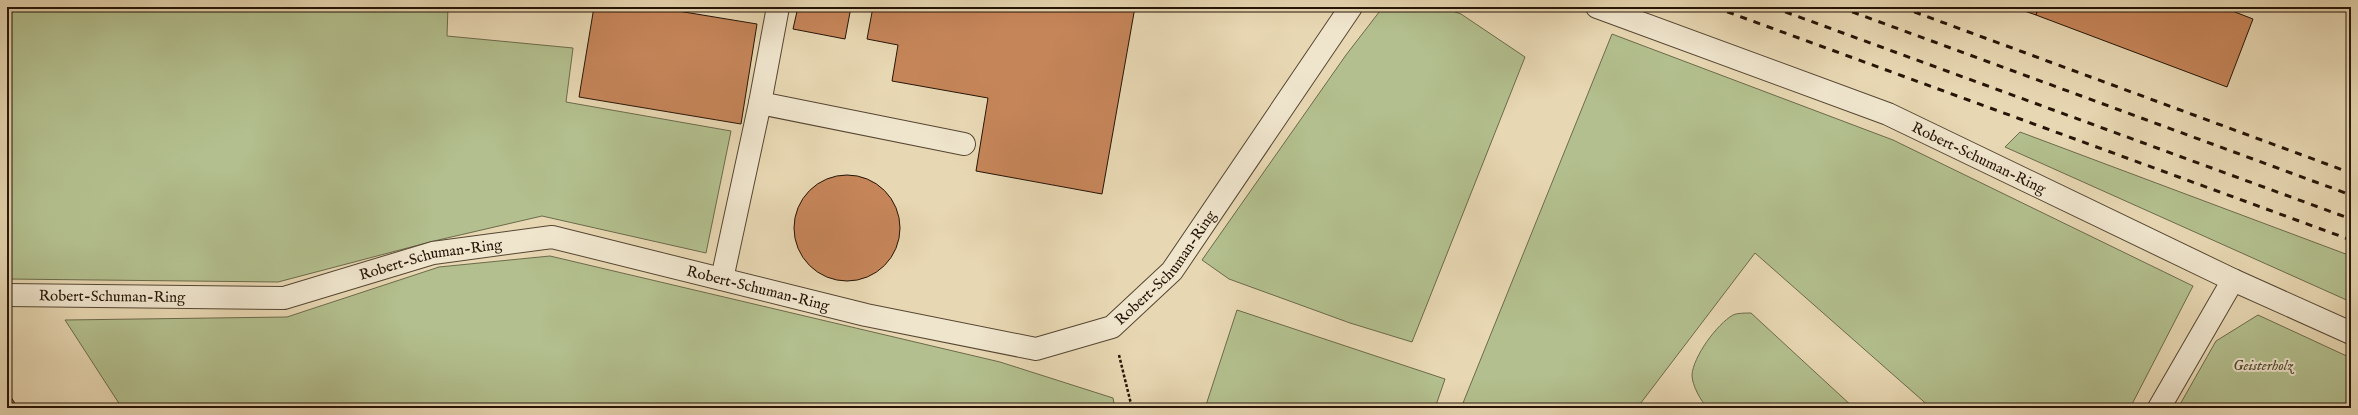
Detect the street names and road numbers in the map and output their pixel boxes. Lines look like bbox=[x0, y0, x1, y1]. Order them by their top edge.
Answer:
street label: Robert-Schuman-Ring bbox=[1909, 118, 2050, 199]
street label: Robert-Schuman-Ring bbox=[1111, 206, 1221, 330]
street label: Robert-Schuman-Ring bbox=[357, 235, 504, 285]
street label: Robert-Schuman-Ring bbox=[685, 262, 832, 316]
street label: Robert-Schuman-Ring bbox=[39, 286, 186, 307]

